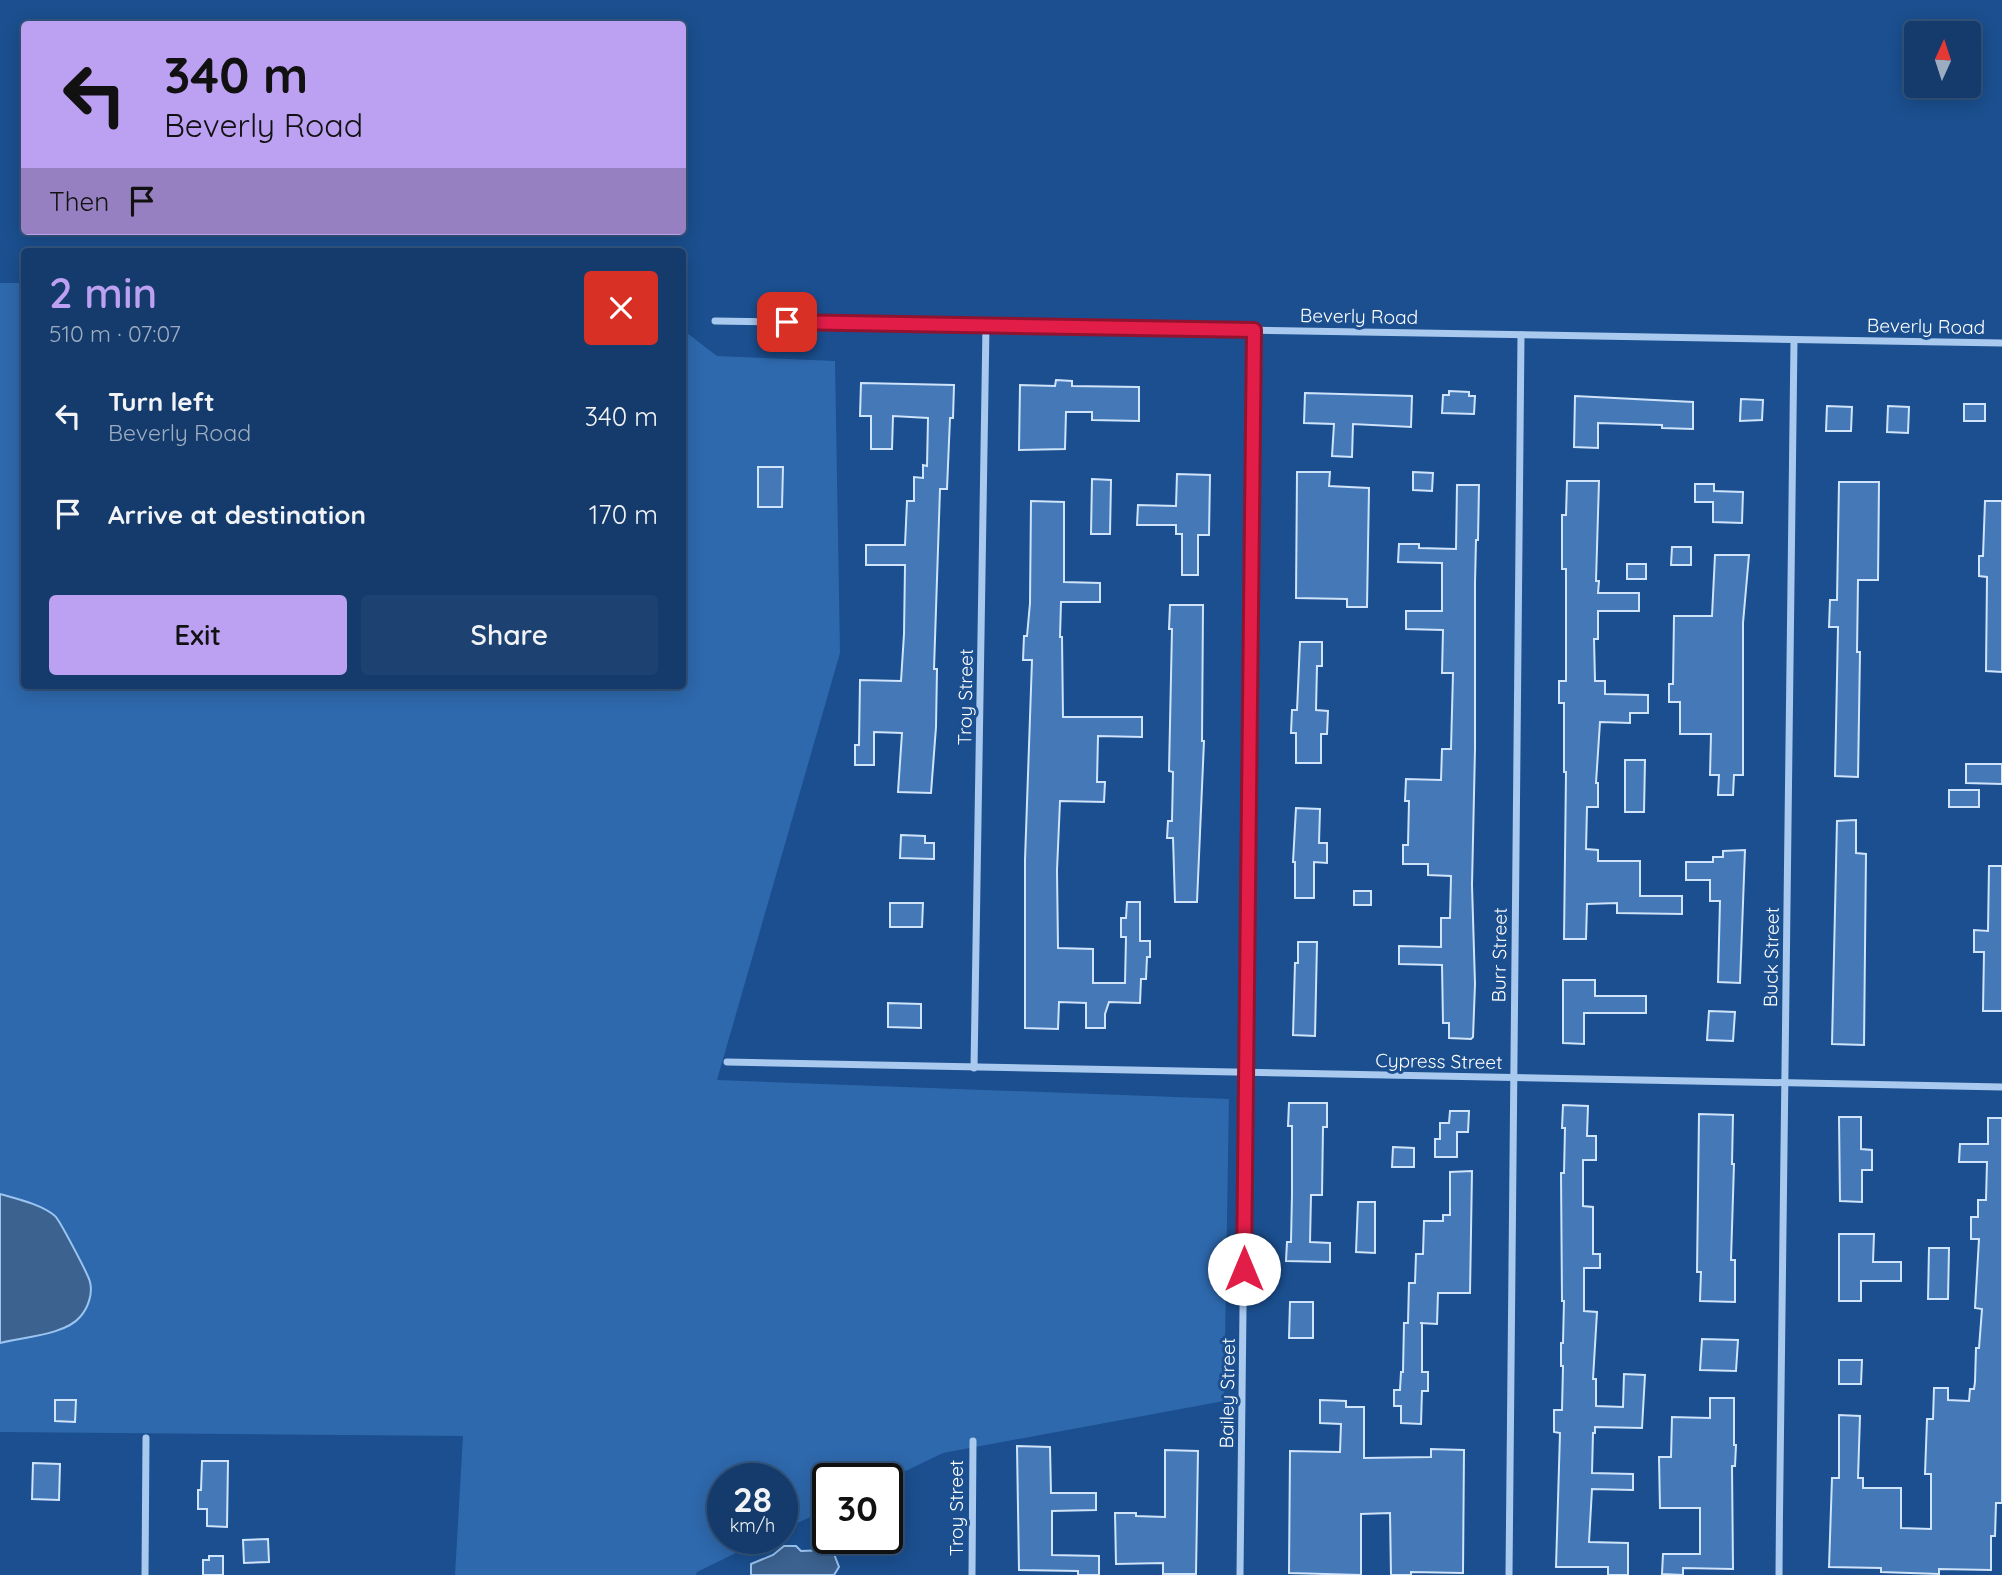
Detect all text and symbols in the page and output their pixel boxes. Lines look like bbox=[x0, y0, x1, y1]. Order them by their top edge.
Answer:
north arrow bbox=[1904, 21, 1981, 98]
map controls bbox=[1904, 21, 1981, 98]
text: 340 m bbox=[164, 44, 308, 105]
icon: left bbox=[49, 49, 140, 140]
text: Beverly Road bbox=[164, 105, 363, 145]
icon: arrive bbox=[123, 182, 161, 220]
text: Then bbox=[49, 185, 109, 218]
text: 2 min bbox=[49, 266, 157, 319]
button: close bbox=[584, 271, 658, 345]
pin bbox=[757, 292, 817, 352]
icon: arrive bbox=[768, 303, 806, 341]
street label: Beverly Road bbox=[1300, 303, 1418, 329]
street label: Beverly Road bbox=[1867, 313, 1985, 339]
text: 510 m · 07:07 bbox=[49, 319, 181, 348]
text: Turn left bbox=[108, 385, 215, 418]
icon: left bbox=[49, 397, 87, 435]
text: 340 m bbox=[584, 400, 658, 433]
text: Beverly Road bbox=[108, 418, 251, 447]
icon: arrive bbox=[49, 495, 87, 533]
text: Arrive at destination bbox=[108, 498, 366, 531]
text: 170 m bbox=[589, 498, 658, 531]
button: Exit bbox=[49, 595, 347, 675]
button: Share bbox=[361, 595, 658, 675]
street label: Troy Street bbox=[952, 648, 978, 746]
street label: Burr Street bbox=[1486, 907, 1512, 1003]
street label: Buck Street bbox=[1758, 907, 1784, 1007]
street label: Cypress Street bbox=[1375, 1048, 1503, 1074]
position arrow bbox=[1207, 1232, 1281, 1306]
street label: Bailey Street bbox=[1214, 1337, 1240, 1449]
street label: Troy Street bbox=[944, 1460, 968, 1556]
speed limit sign: 30 bbox=[812, 1463, 903, 1554]
text: 28 bbox=[733, 1477, 772, 1521]
text: km/h bbox=[730, 1514, 775, 1537]

